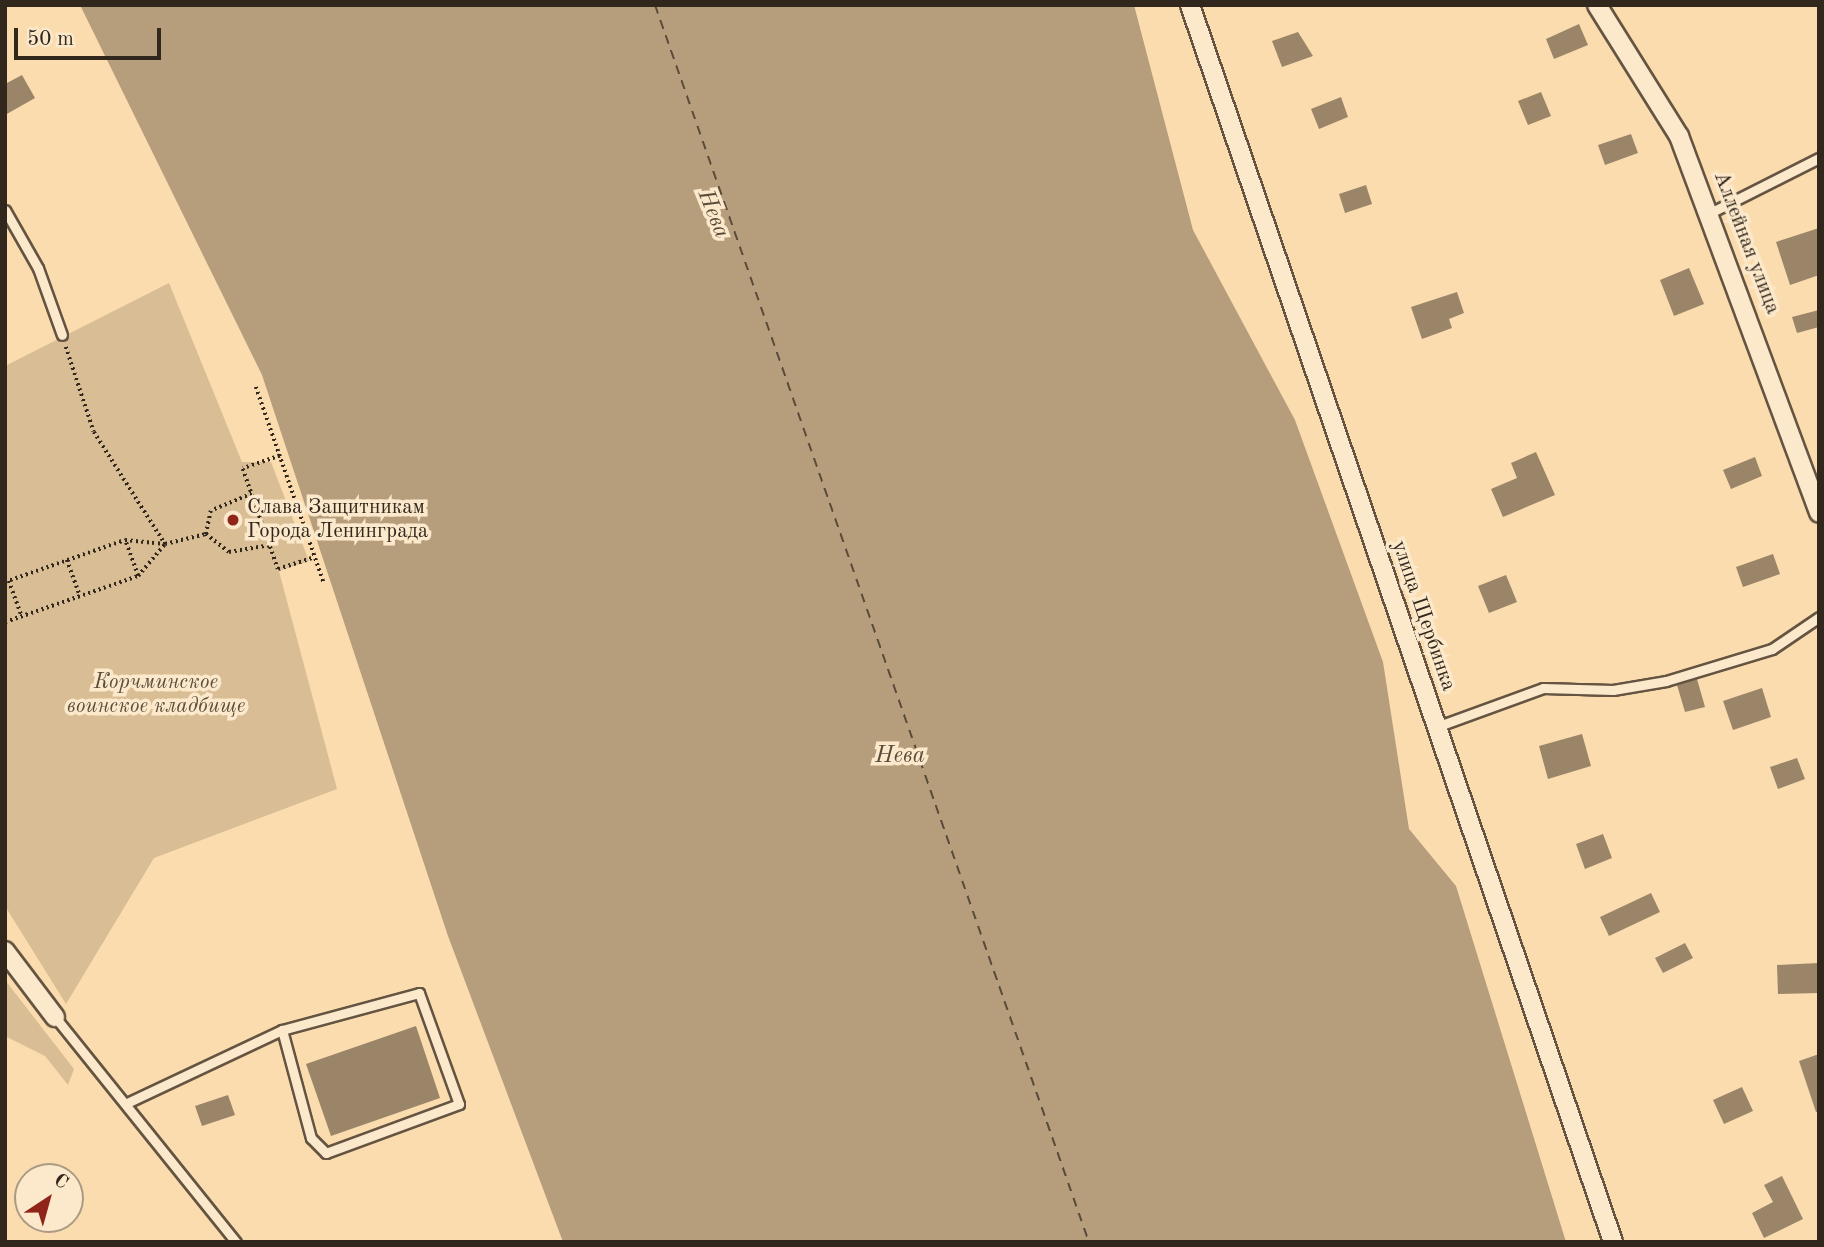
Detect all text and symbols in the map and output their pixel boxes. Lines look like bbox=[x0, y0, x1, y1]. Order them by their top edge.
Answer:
scale bar bbox=[18, 14, 164, 58]
text: 50 m bbox=[27, 29, 74, 50]
street label: Аллейная улица bbox=[1707, 168, 1785, 318]
water label: Нева bbox=[691, 186, 735, 242]
place label: Слава Защитникам Города Ленинграда bbox=[247, 495, 428, 545]
marker: Слава Защитникам Города Ленинграда bbox=[225, 512, 241, 528]
street label: улица Щербинка bbox=[1385, 537, 1461, 695]
park label: Корчминское воинское кладбище bbox=[67, 670, 245, 720]
water label: Нева bbox=[875, 742, 925, 770]
north arrow bbox=[14, 1163, 84, 1233]
text: С bbox=[50, 1171, 71, 1194]

